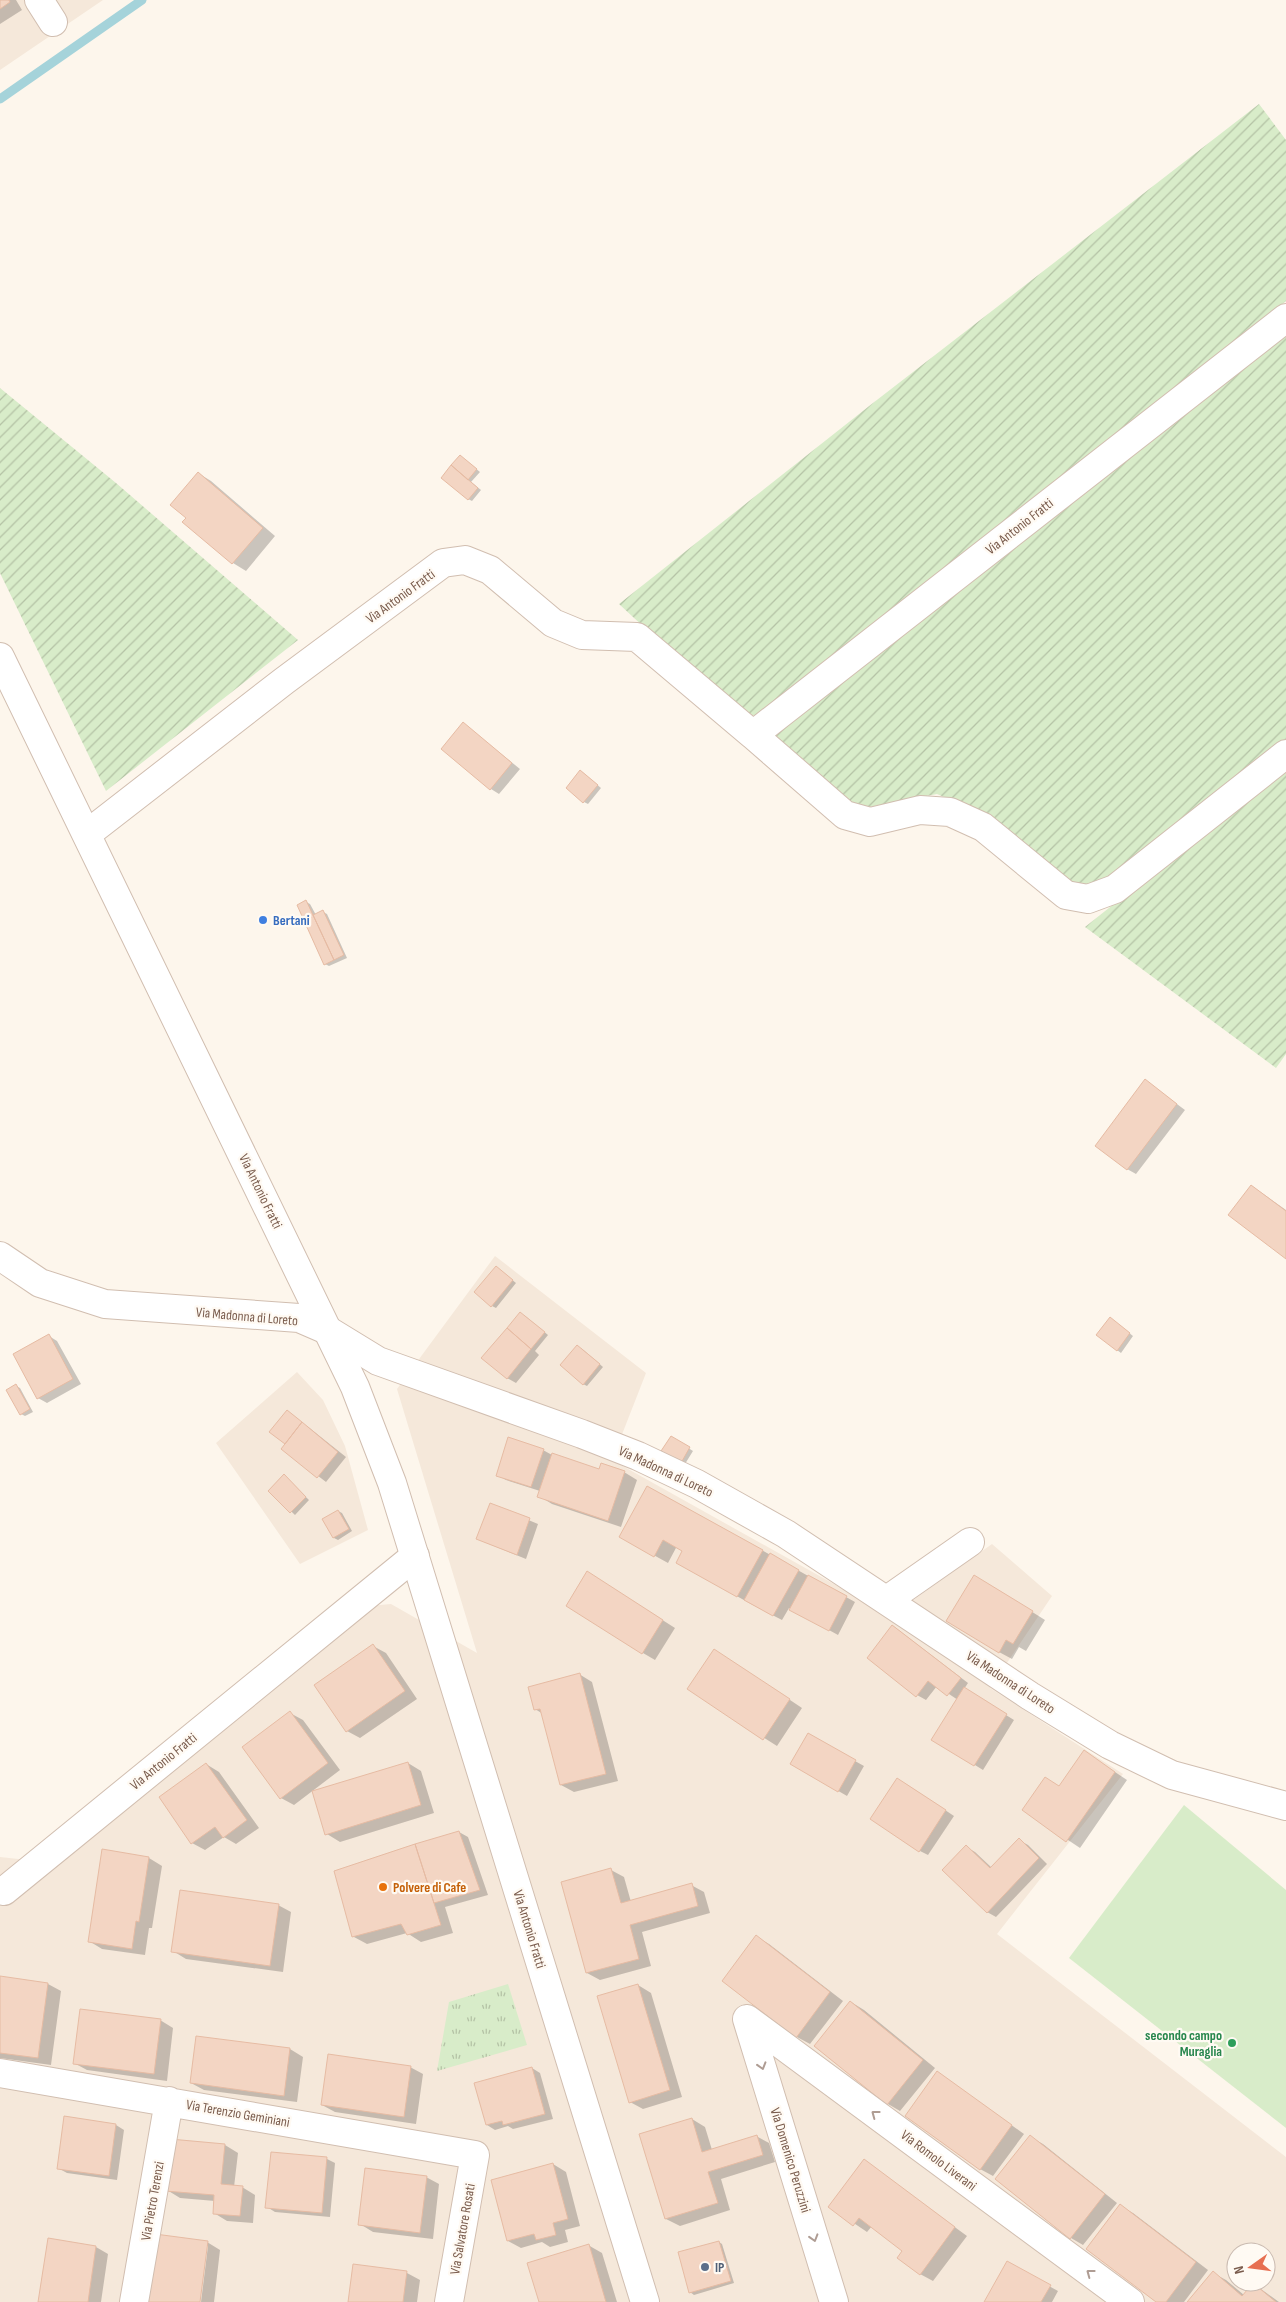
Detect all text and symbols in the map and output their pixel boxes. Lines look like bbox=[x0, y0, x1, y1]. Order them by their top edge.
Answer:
street label: Via Antonio Fratti bbox=[982, 495, 1056, 558]
street label: Via Antonio Fratti bbox=[363, 566, 438, 627]
place label: Bertani bbox=[273, 912, 310, 929]
marker: Bertani bbox=[257, 914, 269, 926]
street label: Via Antonio Fratti bbox=[235, 1151, 286, 1231]
street label: Via Madonna di Loreto bbox=[195, 1304, 299, 1329]
street label: Via Madonna di Loreto bbox=[616, 1442, 716, 1501]
street label: Via Madonna di Loreto bbox=[963, 1647, 1058, 1718]
street label: Via Antonio Fratti bbox=[126, 1729, 200, 1794]
place label: Polvere di Cafe bbox=[393, 1879, 466, 1896]
marker: Polvere di Cafe bbox=[377, 1881, 389, 1893]
street label: Via Antonio Fratti bbox=[510, 1888, 550, 1970]
place label: secondo campo Muraglia bbox=[1145, 2027, 1222, 2060]
marker: secondo campo Muraglia bbox=[1226, 2037, 1238, 2049]
one-way arrow bbox=[756, 2061, 766, 2069]
street label: Via Terenzio Geminiani bbox=[185, 2096, 291, 2131]
street label: Via Domenico Peruzzini bbox=[767, 2106, 815, 2215]
one-way arrow bbox=[872, 2111, 881, 2120]
street label: Via Romolo Liverani bbox=[897, 2126, 980, 2194]
street label: Via Pietro Terenzi bbox=[137, 2160, 168, 2242]
street label: Via Salvatore Rosati bbox=[446, 2182, 479, 2276]
one-way arrow bbox=[809, 2233, 819, 2241]
north arrow bbox=[1226, 2242, 1276, 2292]
place label: IP bbox=[715, 2259, 724, 2276]
marker: IP bbox=[699, 2261, 711, 2273]
text: N bbox=[1230, 2264, 1248, 2276]
one-way arrow bbox=[1086, 2270, 1096, 2279]

